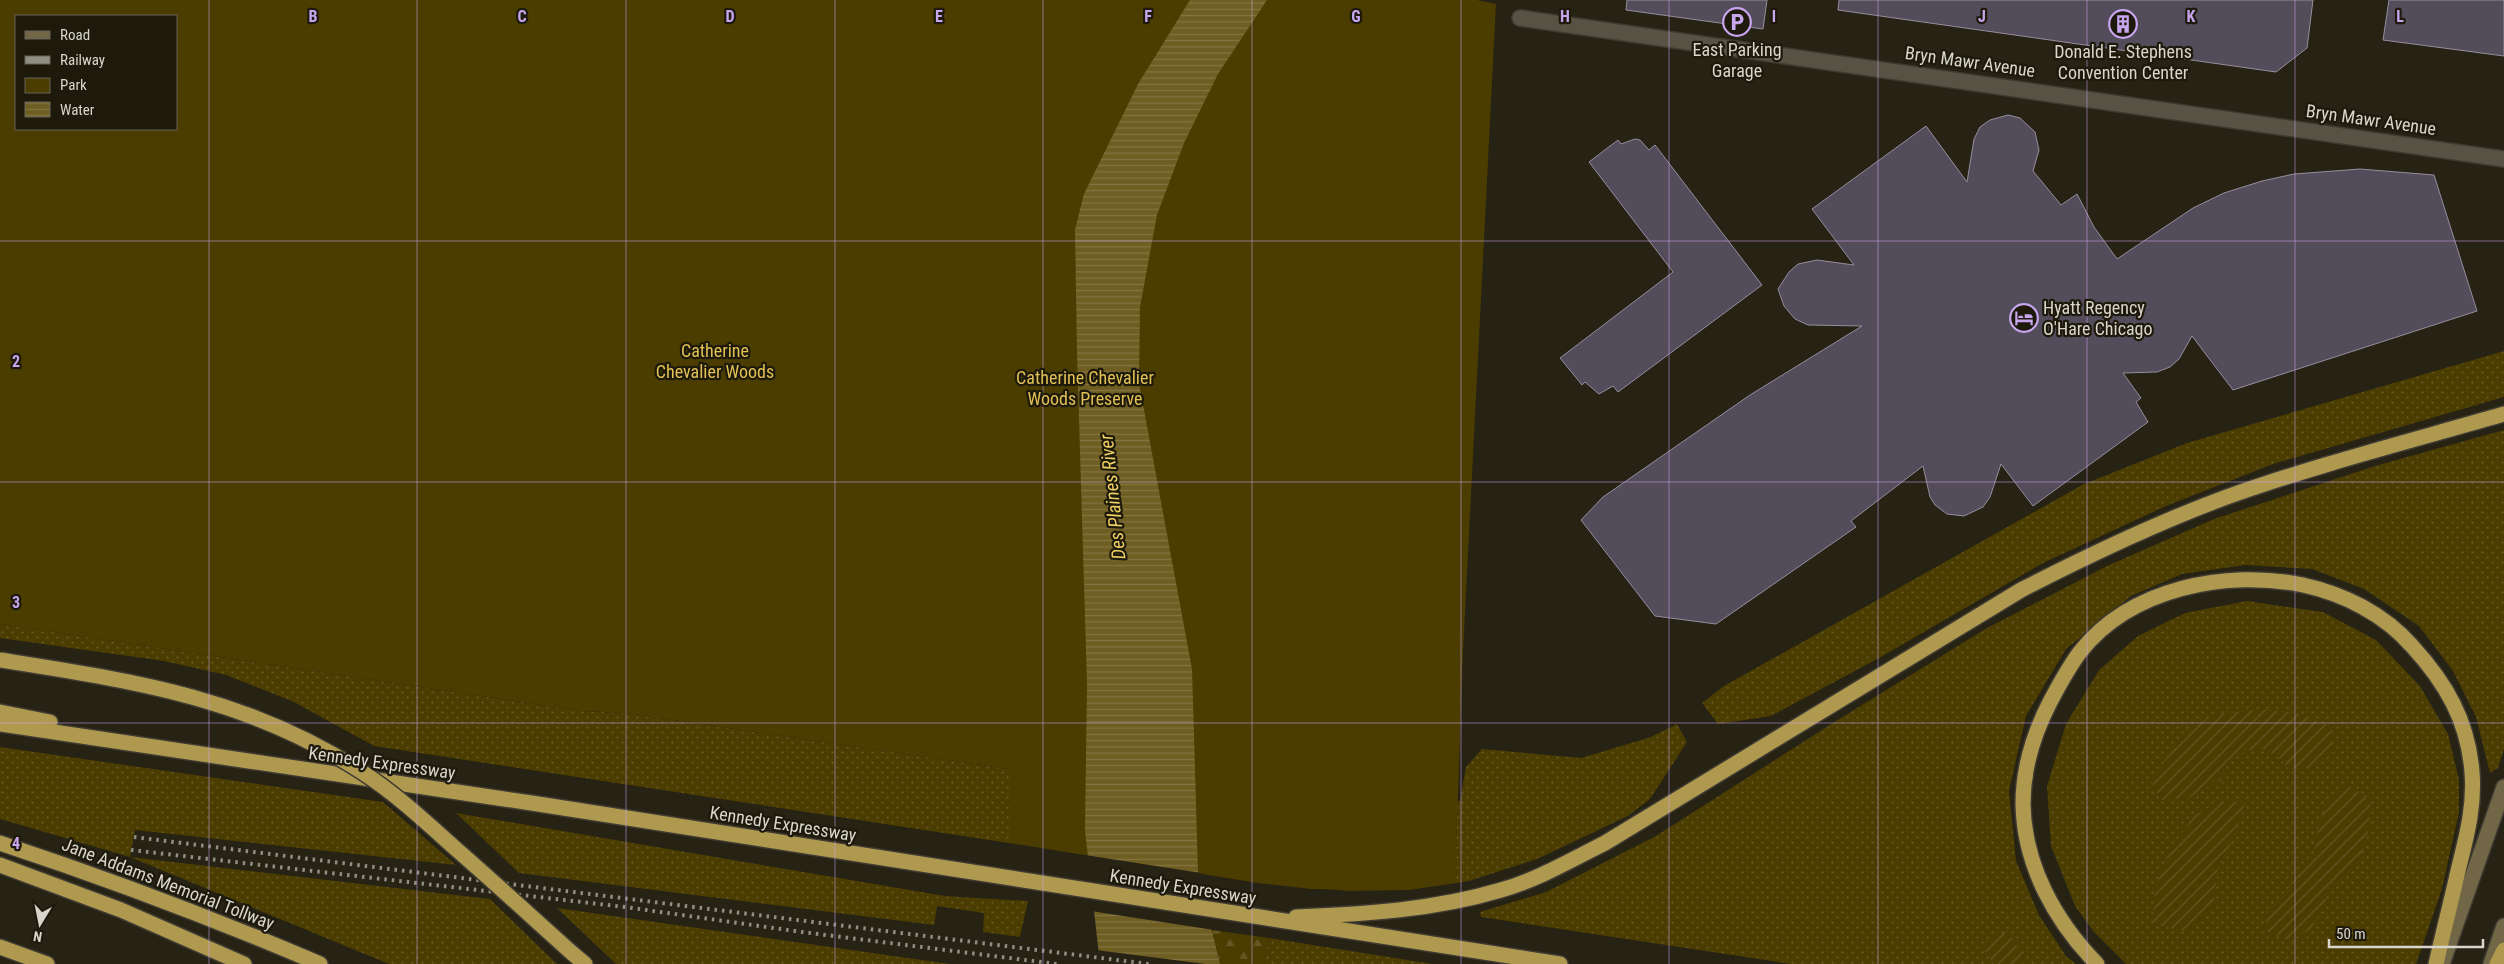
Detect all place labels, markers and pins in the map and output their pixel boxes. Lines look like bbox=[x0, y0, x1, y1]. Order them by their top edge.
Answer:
parking icon: East Parking Garage bbox=[1722, 7, 1752, 37]
building icon: Donald E. Stephens Convention Center bbox=[2108, 9, 2138, 39]
place label: East Parking Garage bbox=[1692, 39, 1782, 81]
place label: Donald E. Stephens Convention Center bbox=[2054, 41, 2192, 83]
place label: Hyatt Regency O'Hare Chicago bbox=[2043, 297, 2153, 339]
hotel icon: Hyatt Regency O'Hare Chicago bbox=[2009, 303, 2039, 333]

